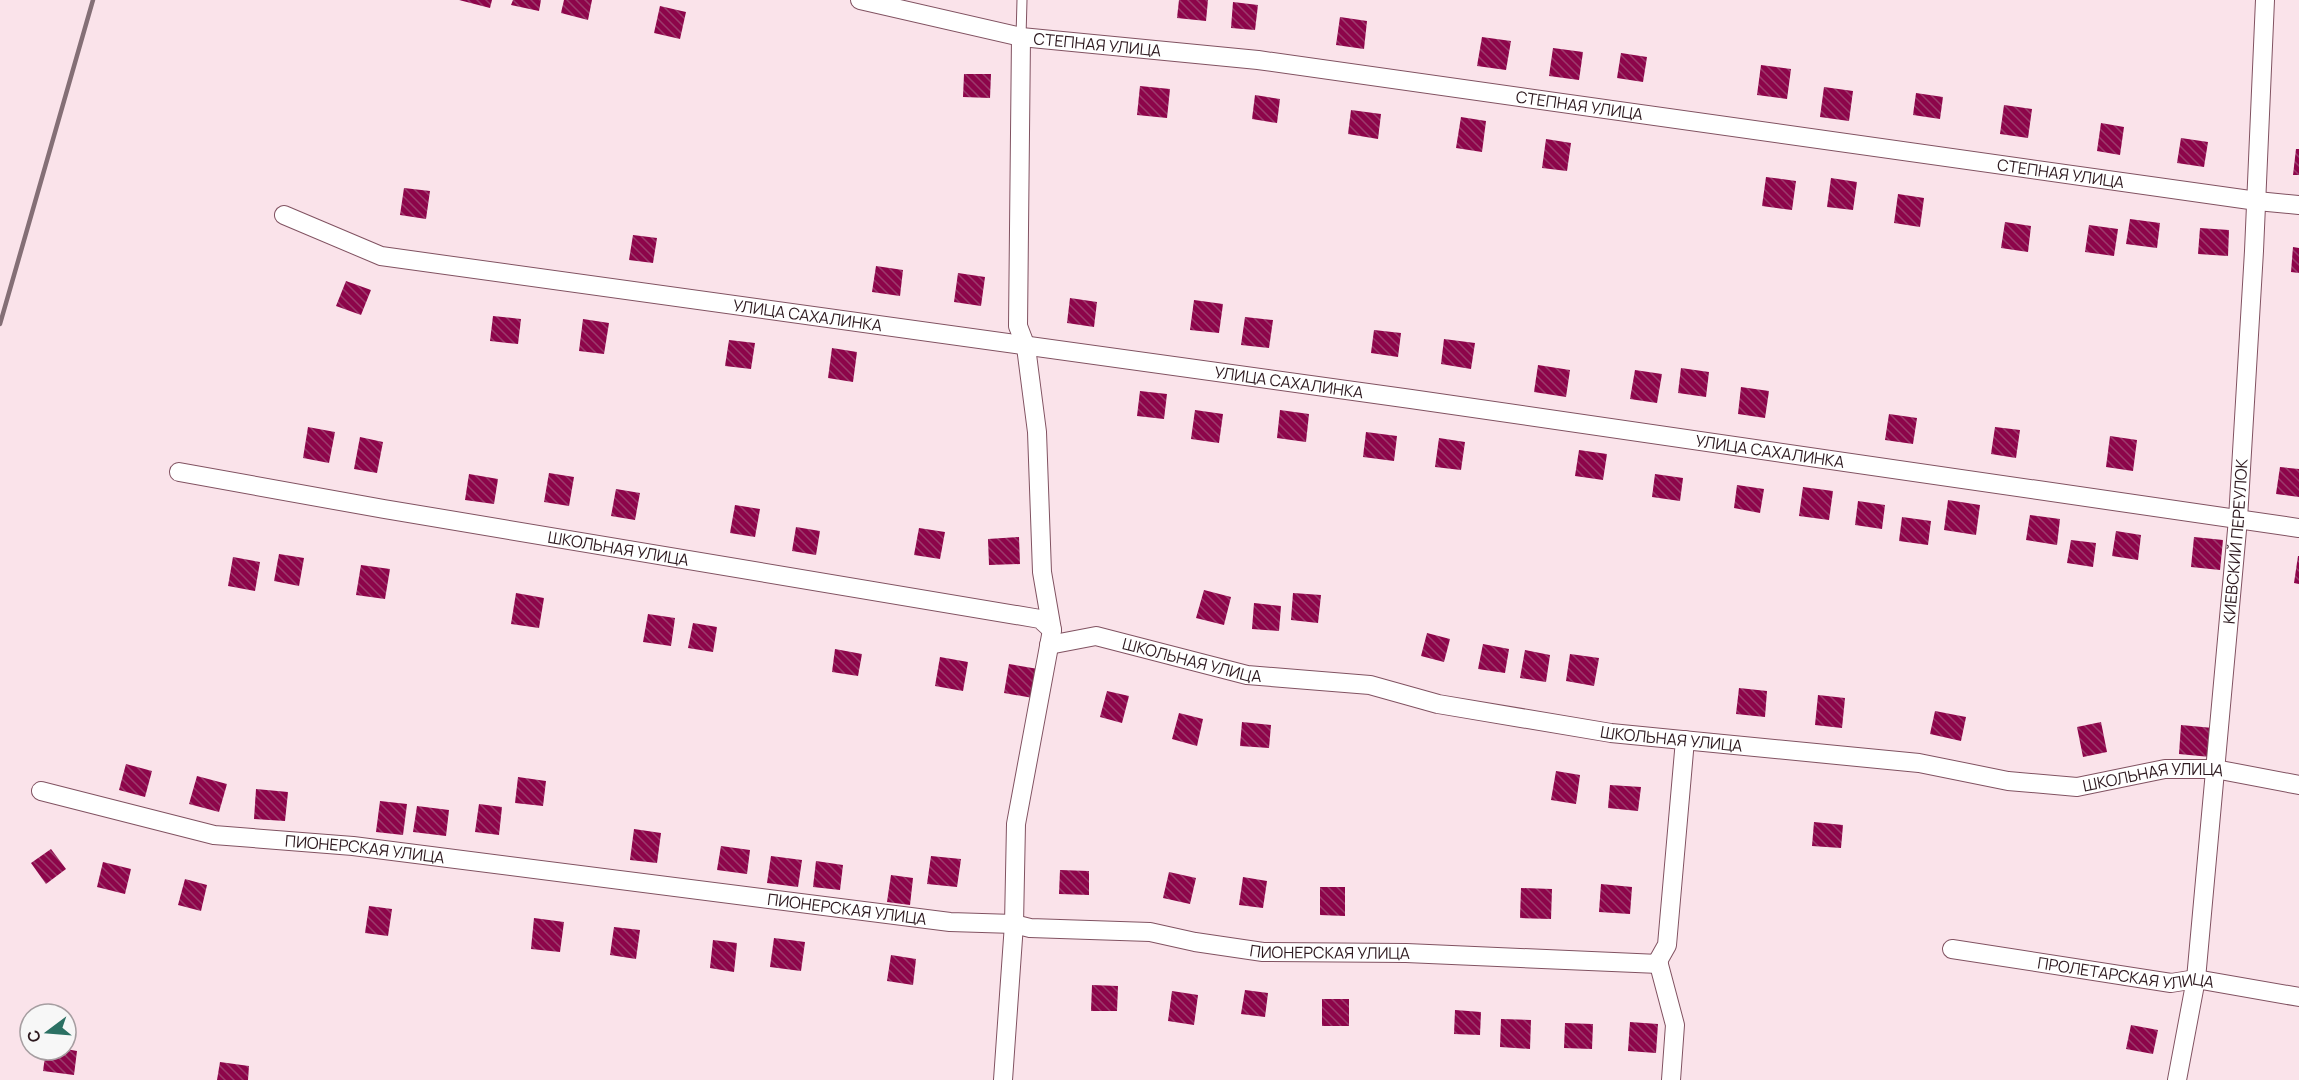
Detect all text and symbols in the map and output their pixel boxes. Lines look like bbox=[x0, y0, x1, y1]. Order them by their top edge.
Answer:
street label: СТЕПНАЯ УЛИЦА bbox=[1033, 27, 1162, 62]
street label: СТЕПНАЯ УЛИЦА bbox=[1514, 86, 1645, 125]
street label: СТЕПНАЯ УЛИЦА bbox=[1996, 153, 2126, 193]
street label: УЛИЦА САХАЛИНКА bbox=[732, 294, 884, 336]
street label: УЛИЦА САХАЛИНКА bbox=[1213, 361, 1365, 403]
street label: УЛИЦА САХАЛИНКА bbox=[1694, 429, 1846, 473]
street label: КИЕВСКИЙ ПЕРЕУЛОК bbox=[2217, 458, 2253, 625]
street label: ШКОЛЬНАЯ УЛИЦА bbox=[546, 526, 691, 571]
street label: ШКОЛЬНАЯ УЛИЦА bbox=[1120, 632, 1262, 687]
street label: ШКОЛЬНАЯ УЛИЦА bbox=[1599, 720, 1744, 757]
street label: ШКОЛЬНАЯ УЛИЦА bbox=[2081, 758, 2226, 797]
street label: ПИОНЕРСКАЯ УЛИЦА bbox=[284, 830, 446, 869]
street label: ПИОНЕРСКАЯ УЛИЦА bbox=[766, 888, 928, 930]
street label: ПИОНЕРСКАЯ УЛИЦА bbox=[1248, 939, 1410, 964]
street label: ПРОЛЕТАРСКАЯ УЛИЦА bbox=[2036, 951, 2216, 994]
north arrow bbox=[18, 1002, 78, 1062]
text: С bbox=[21, 1027, 46, 1045]

